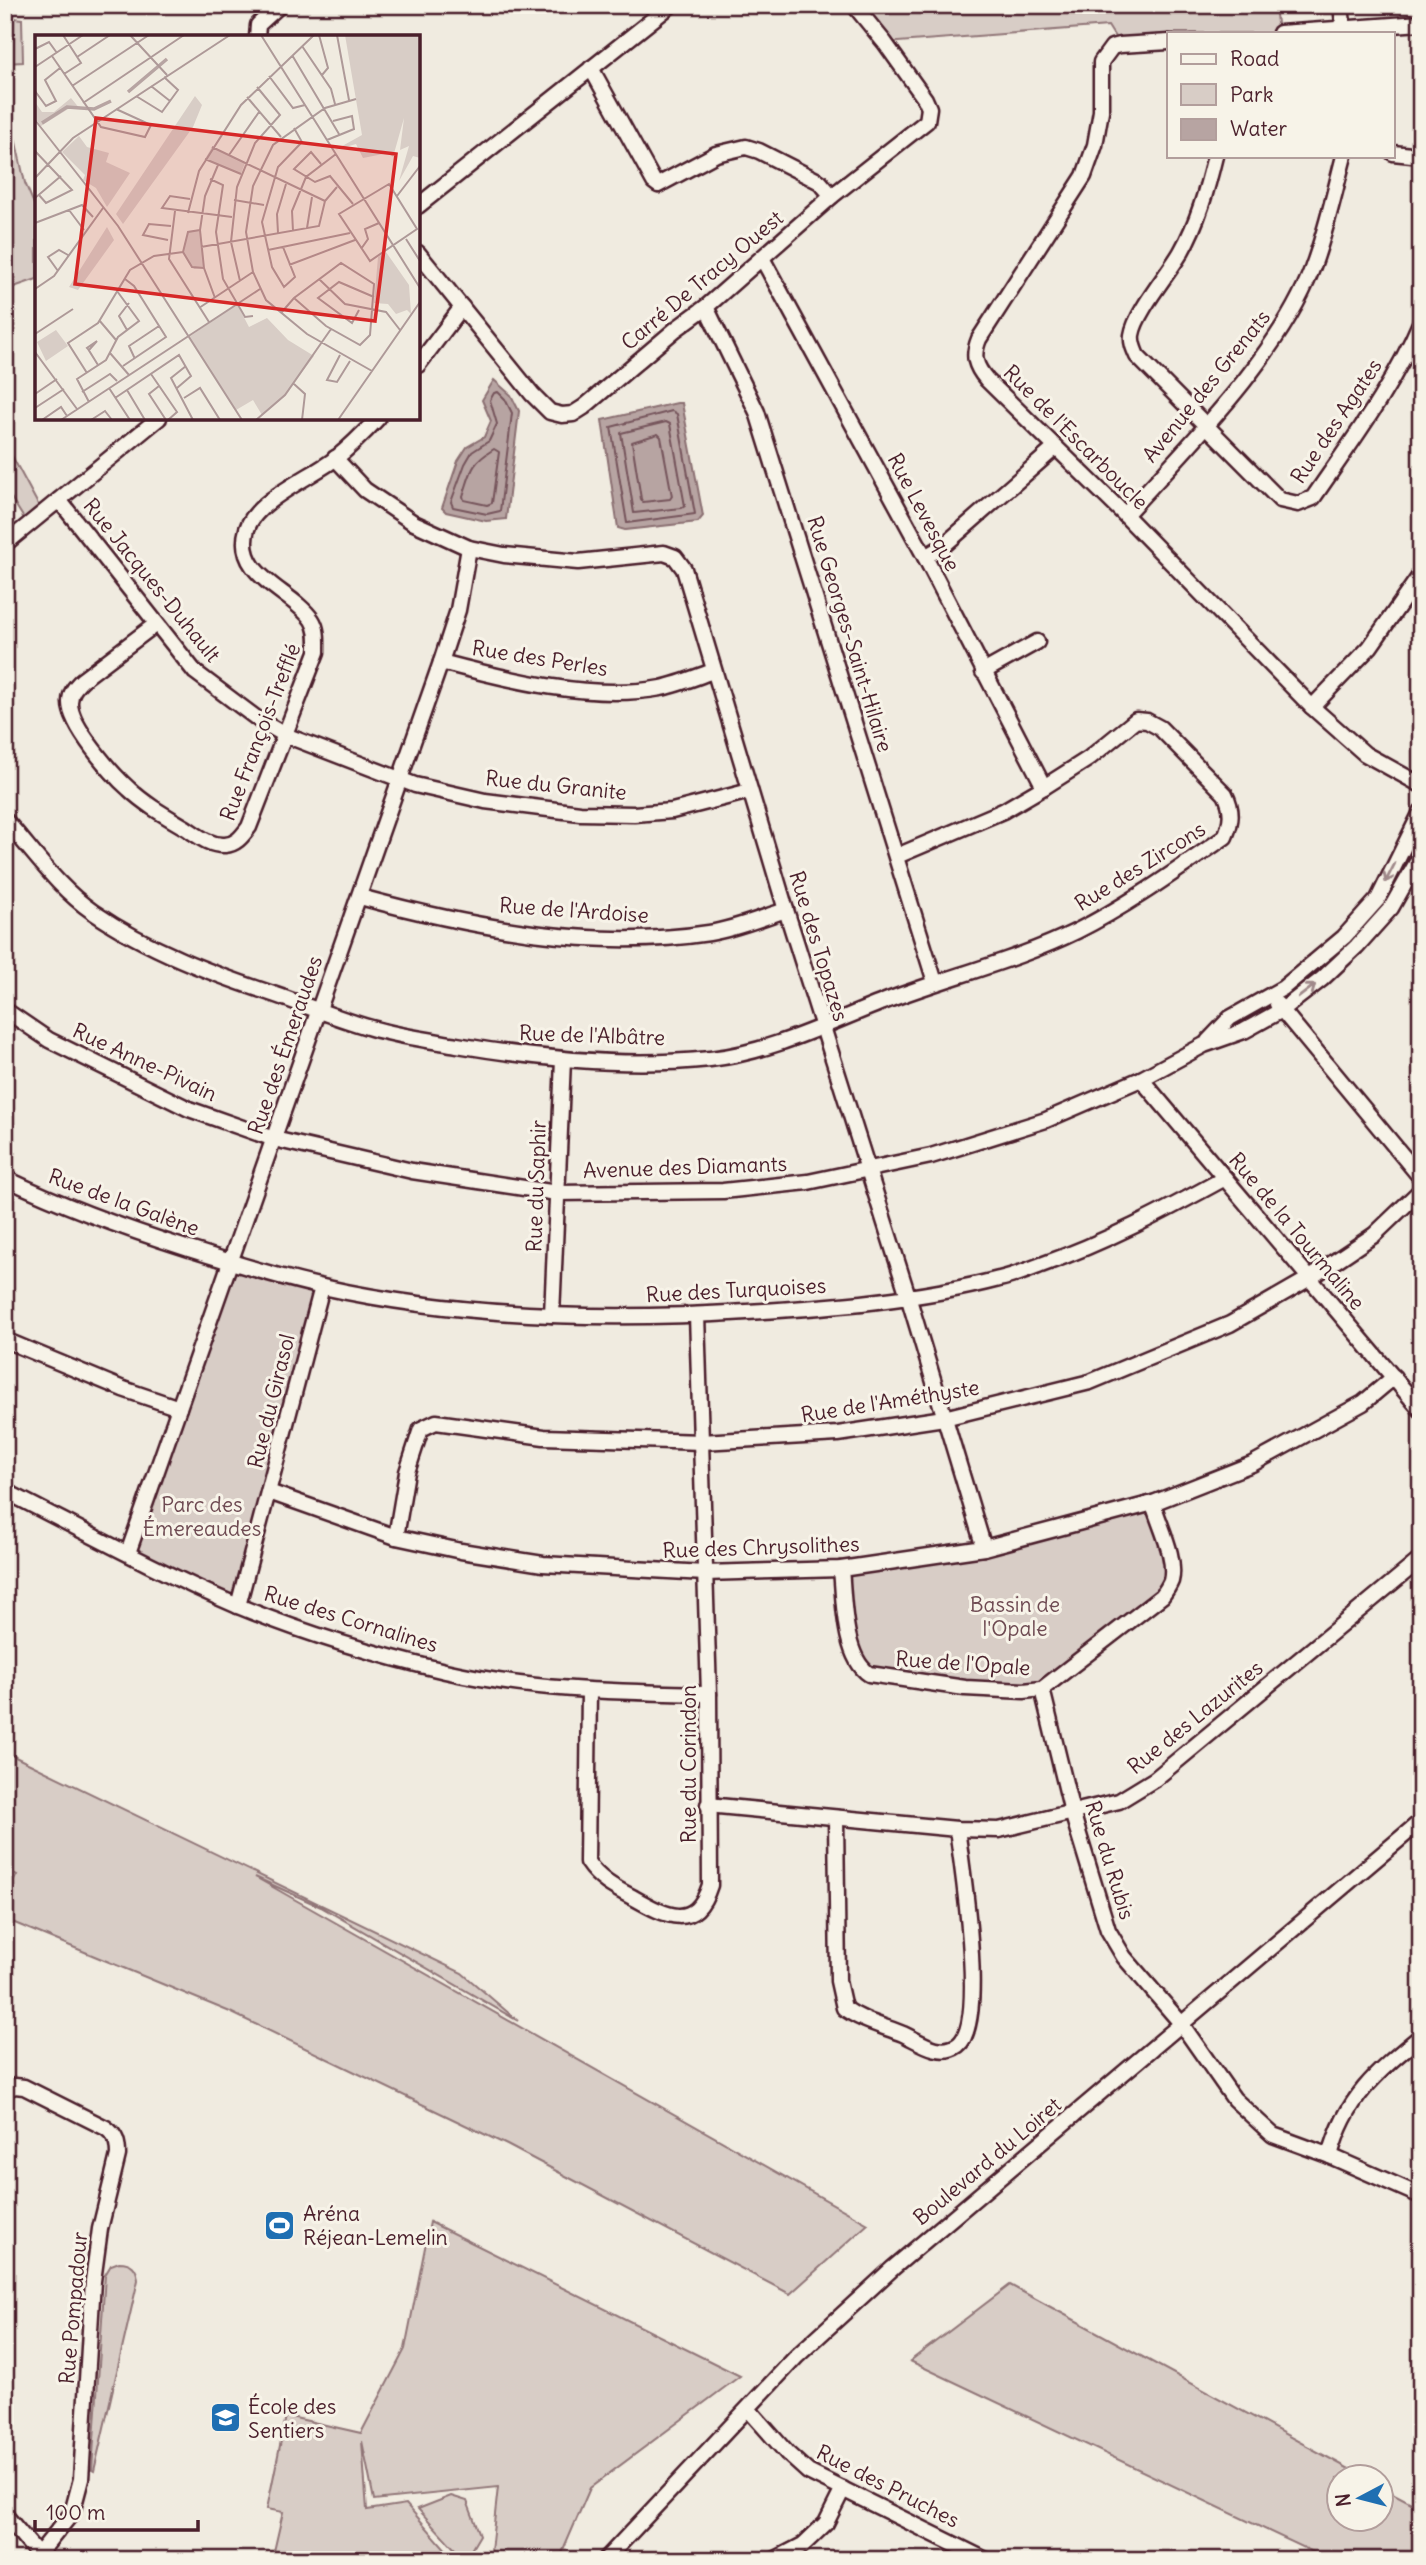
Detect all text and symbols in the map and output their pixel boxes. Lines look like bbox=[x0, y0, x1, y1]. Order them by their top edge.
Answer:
legend bbox=[1167, 32, 1394, 158]
inset map bbox=[35, 35, 420, 420]
text: Road bbox=[1230, 45, 1279, 72]
text: Park bbox=[1230, 81, 1273, 108]
text: Water bbox=[1230, 115, 1288, 142]
street label: Carré De Tracy Ouest bbox=[615, 204, 789, 356]
street label: Avenue des Grenats bbox=[1136, 304, 1276, 468]
street label: Rue des Agates bbox=[1284, 353, 1388, 489]
street label: Rue de l'Escarboucle bbox=[998, 359, 1154, 515]
street label: Rue Levesque bbox=[882, 448, 966, 576]
street label: Rue Jacques-Duhault bbox=[78, 492, 226, 668]
street label: Rue Georges-Saint-Hilaire bbox=[801, 513, 899, 755]
street label: Rue des Perles bbox=[470, 634, 610, 682]
street label: Rue François-Trefflé bbox=[214, 639, 306, 825]
street label: Rue du Granite bbox=[484, 764, 628, 806]
street label: Rue des Zircons bbox=[1070, 815, 1210, 917]
one-way arrow bbox=[1383, 863, 1397, 883]
street label: Rue des Topazes bbox=[783, 868, 855, 1024]
street label: Rue de l'Ardoise bbox=[498, 891, 650, 929]
street label: Rue des Émeraudes bbox=[242, 952, 328, 1138]
one-way arrow bbox=[1297, 983, 1316, 998]
street label: Rue Anne-Pivain bbox=[69, 1017, 221, 1107]
street label: Rue de l'Albâtre bbox=[518, 1019, 666, 1051]
street label: Rue du Saphir bbox=[520, 1119, 552, 1253]
street label: Rue de la Tourmaline bbox=[1223, 1147, 1371, 1315]
street label: Avenue des Diamants bbox=[583, 1150, 787, 1184]
street label: Rue de la Galène bbox=[45, 1162, 203, 1242]
street label: Rue des Turquoises bbox=[645, 1272, 827, 1308]
street label: Rue du Girasol bbox=[241, 1331, 301, 1471]
street label: Rue de l'Améthyste bbox=[799, 1374, 981, 1428]
park label: Parc des Émereaudes bbox=[143, 1491, 261, 1542]
street label: Rue des Chrysolithes bbox=[662, 1530, 860, 1564]
street label: Rue des Cornalines bbox=[261, 1580, 441, 1658]
park label: Bassin de l'Opale bbox=[970, 1591, 1060, 1642]
street label: Rue de l'Opale bbox=[895, 1645, 1031, 1681]
street label: Rue des Lazurites bbox=[1122, 1654, 1268, 1780]
street label: Rue du Corindon bbox=[675, 1685, 702, 1843]
street label: Rue du Rubis bbox=[1079, 1797, 1141, 1923]
street label: Boulevard du Loiret bbox=[907, 2091, 1067, 2231]
place label: Aréna Réjean‑Lemelin bbox=[303, 2200, 448, 2251]
sports icon: Aréna Réjean‑Lemelin bbox=[263, 2208, 297, 2242]
street label: Rue Pompadour bbox=[53, 2230, 93, 2385]
place label: École des Sentiers bbox=[248, 2393, 336, 2444]
school or university icon: École des Sentiers bbox=[208, 2401, 242, 2435]
street label: Rue des Pruches bbox=[812, 2438, 964, 2534]
north arrow bbox=[1324, 2464, 1394, 2534]
scale bar bbox=[35, 2488, 198, 2532]
text: N bbox=[1330, 2492, 1356, 2508]
text: 100 m bbox=[46, 2499, 105, 2526]

